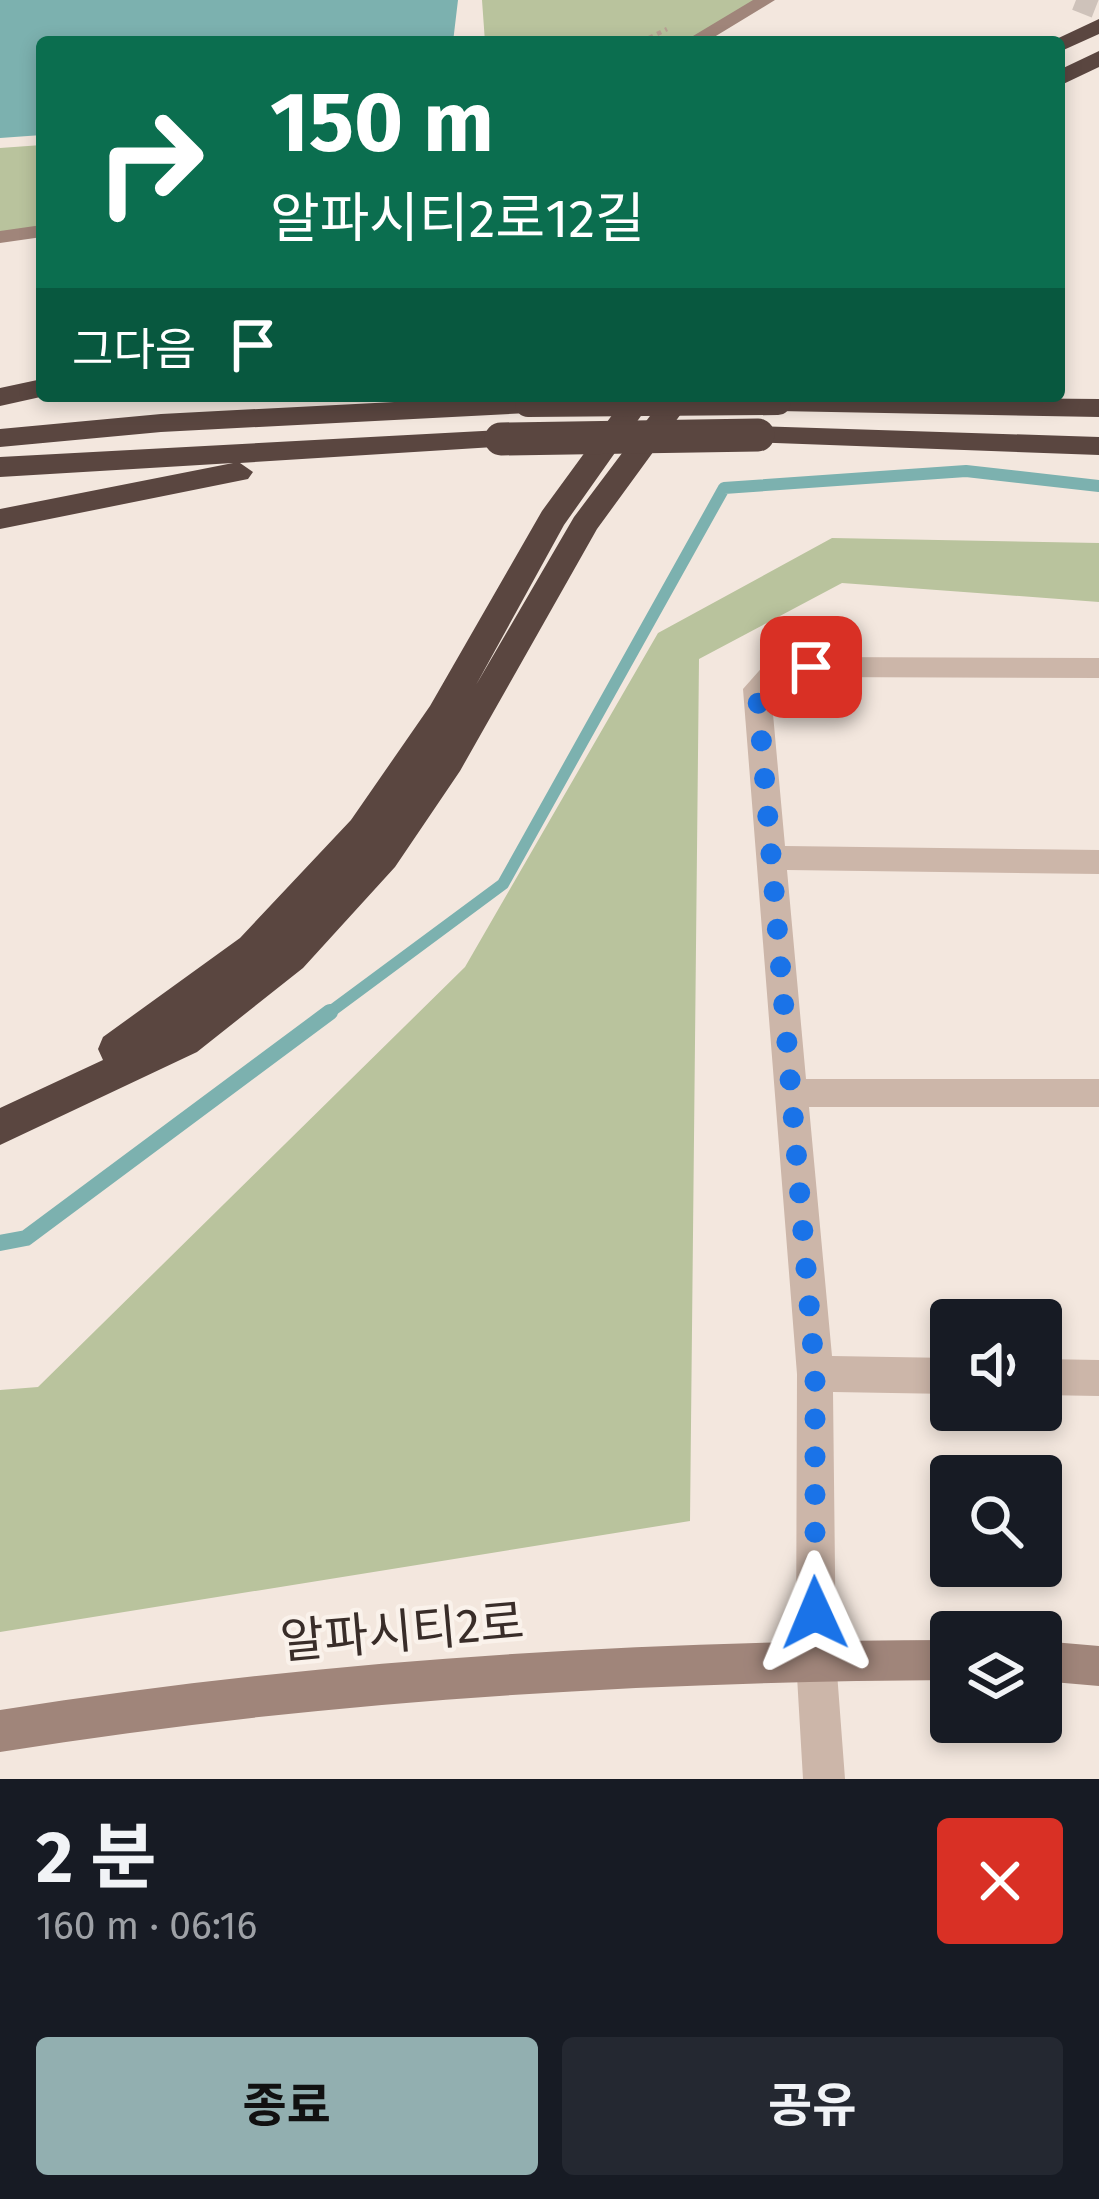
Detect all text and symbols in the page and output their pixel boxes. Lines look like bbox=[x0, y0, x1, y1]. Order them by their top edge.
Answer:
text: 150 m bbox=[270, 72, 494, 173]
icon: right bbox=[72, 84, 228, 240]
text: 알파시티2로12길 bbox=[270, 187, 645, 251]
icon: arrive bbox=[220, 312, 286, 378]
text: 그다음 bbox=[72, 323, 196, 377]
pin bbox=[760, 616, 862, 718]
icon: arrive bbox=[778, 634, 844, 700]
map controls bbox=[930, 1299, 1062, 1743]
button: sound bbox=[930, 1299, 1062, 1431]
button: search bbox=[930, 1455, 1062, 1587]
position arrow bbox=[752, 1550, 878, 1676]
street label: 알파시티2로 bbox=[278, 1592, 526, 1672]
button: layers bbox=[930, 1611, 1062, 1743]
text: 2 분 bbox=[36, 1815, 157, 1901]
button: close bbox=[937, 1818, 1063, 1944]
text: 160 m · 06:16 bbox=[36, 1903, 257, 1949]
button: 종료 bbox=[36, 2037, 538, 2175]
button: 공유 bbox=[562, 2037, 1063, 2175]

